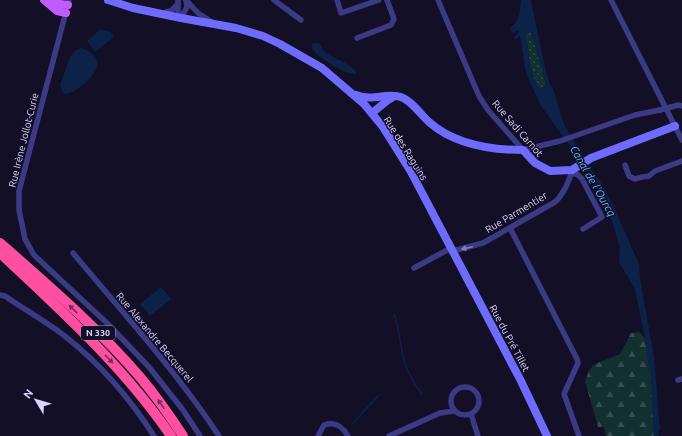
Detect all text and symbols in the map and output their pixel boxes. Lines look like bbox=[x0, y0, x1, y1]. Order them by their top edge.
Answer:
street label: Rue Irène Jollot-Curie bbox=[6, 92, 41, 189]
street label: Rue Sadi Carnot bbox=[490, 98, 545, 159]
street label: Rue des Raguins bbox=[382, 114, 430, 182]
water label: Canal de l'Ourcq bbox=[568, 144, 618, 218]
street label: Rue Parmentier bbox=[483, 190, 549, 235]
one-way arrow bbox=[461, 245, 473, 251]
street label: Rue Alexandre Becquerel bbox=[114, 290, 195, 384]
street label: Rue du Pré Tillet bbox=[487, 303, 532, 374]
one-way arrow bbox=[68, 304, 78, 314]
road number: N 330 bbox=[81, 326, 115, 340]
one-way arrow bbox=[104, 354, 113, 363]
north arrow bbox=[16, 380, 56, 420]
text: N bbox=[21, 387, 35, 401]
one-way arrow bbox=[157, 399, 165, 409]

